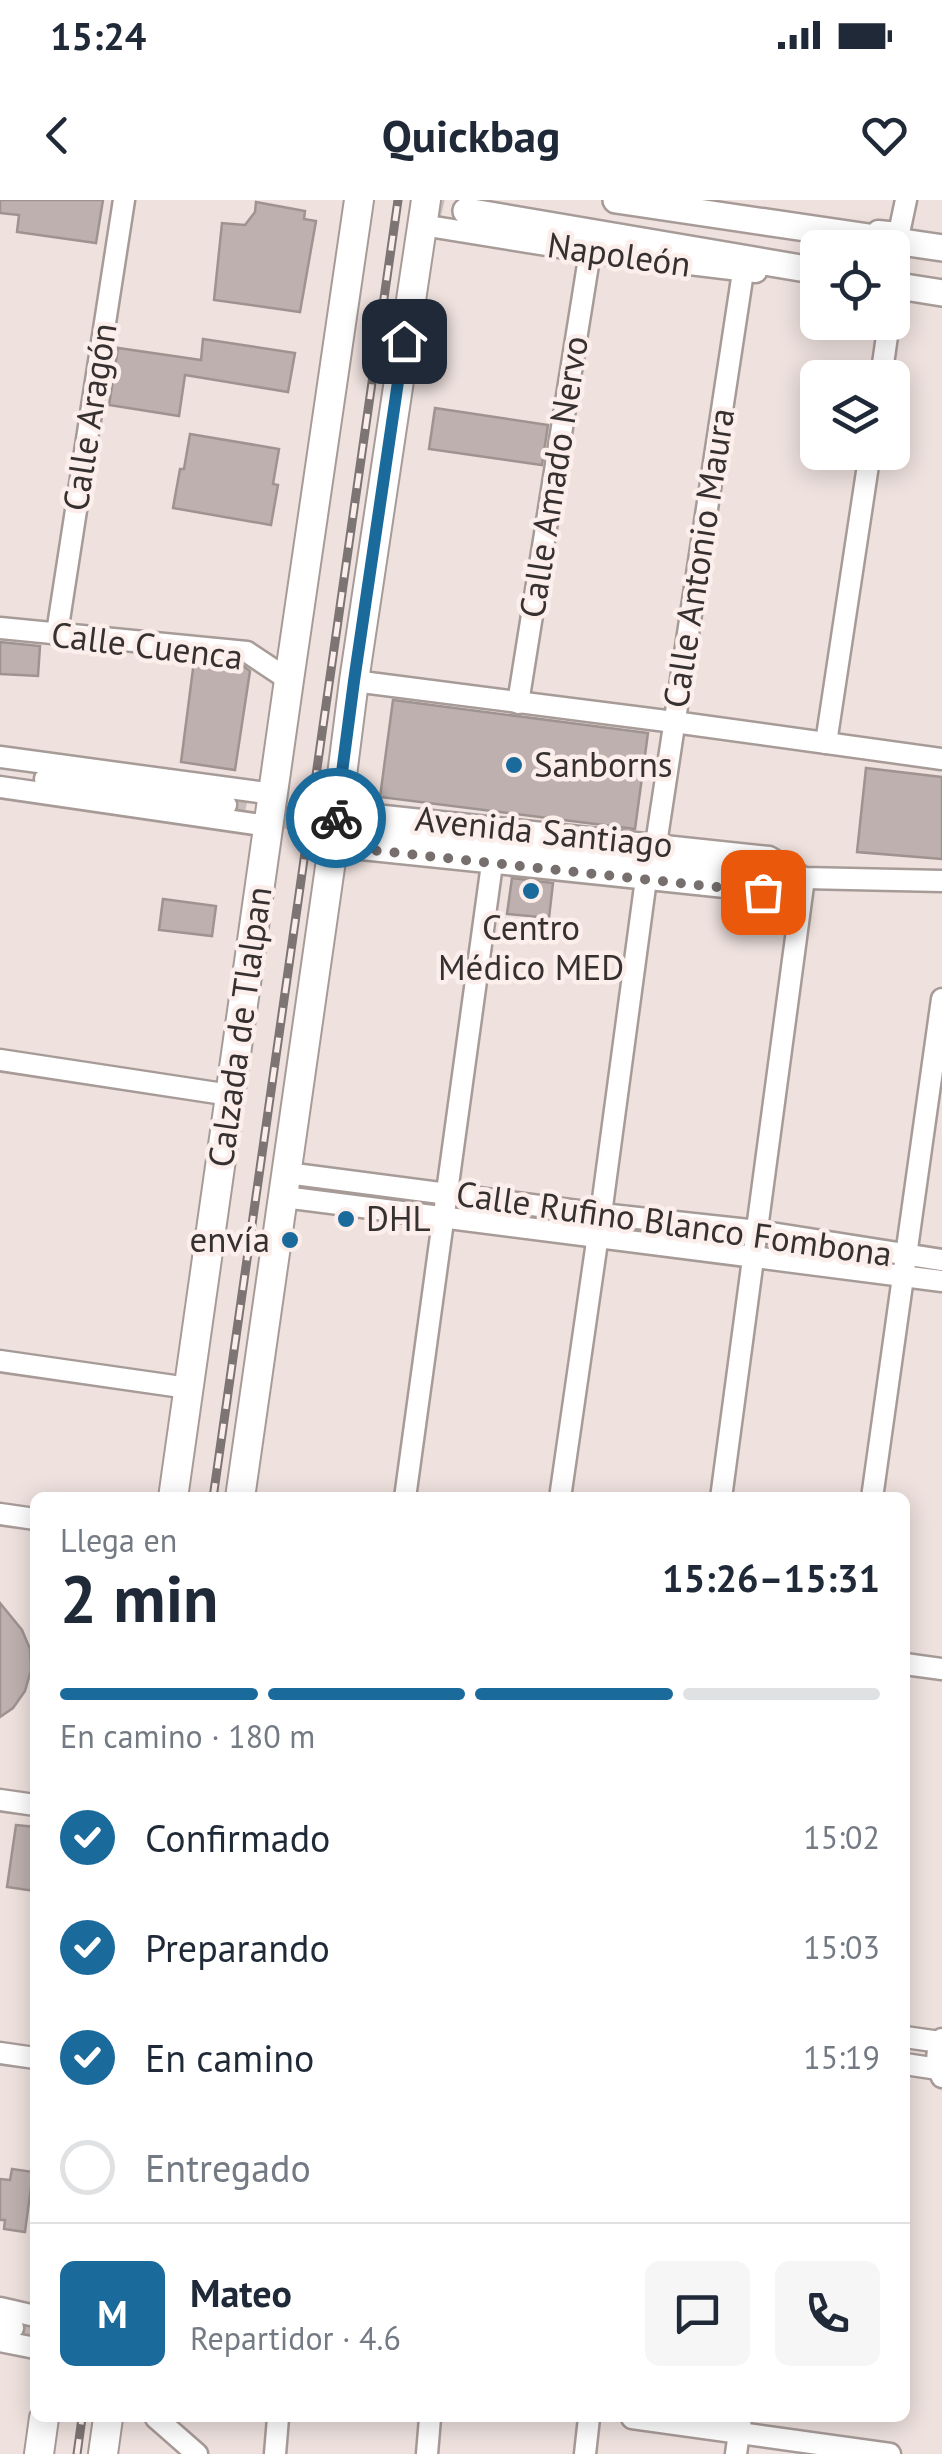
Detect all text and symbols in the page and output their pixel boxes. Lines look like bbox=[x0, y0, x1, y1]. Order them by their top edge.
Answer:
text: 15:24 bbox=[50, 11, 146, 60]
text: Quickbag bbox=[382, 106, 560, 164]
icon: back bbox=[30, 108, 85, 163]
icon: heart bbox=[857, 108, 912, 163]
street label: Napoleón bbox=[545, 221, 694, 287]
map controls bbox=[800, 230, 910, 470]
button: locate bbox=[800, 230, 910, 340]
pin bbox=[362, 299, 447, 384]
icon: home bbox=[377, 314, 432, 369]
street label: Calle Aragón bbox=[51, 320, 127, 514]
street label: Calle Amado Nervo bbox=[508, 333, 598, 621]
button: layers bbox=[800, 360, 910, 470]
street label: Calle Antonio Maura bbox=[652, 405, 744, 711]
street label: Calle Cuenca bbox=[49, 610, 246, 680]
place label: Sanborns bbox=[534, 741, 673, 787]
marker: Sanborns bbox=[503, 754, 525, 776]
courier bbox=[286, 768, 386, 868]
icon: bike bbox=[309, 791, 364, 846]
street label: Avenida Santiago bbox=[413, 795, 675, 867]
pin bbox=[721, 850, 806, 935]
icon: bag bbox=[736, 865, 791, 920]
marker: Centro Médico MED bbox=[520, 880, 542, 902]
street label: Calzada de Tlalpan bbox=[197, 884, 281, 1170]
place label: Centro Médico MED bbox=[438, 904, 624, 990]
street label: Calle Rufino Blanco Fombona bbox=[453, 1170, 895, 1276]
place label: DHL bbox=[366, 1195, 431, 1241]
marker: DHL bbox=[335, 1208, 357, 1230]
place label: envía bbox=[189, 1216, 270, 1262]
marker: envía bbox=[279, 1229, 301, 1251]
text: Llega en bbox=[60, 1519, 177, 1561]
text: 15:26–15:31 bbox=[662, 1553, 880, 1602]
text: 2 min bbox=[60, 1556, 219, 1640]
text: En camino · 180 m bbox=[60, 1715, 315, 1757]
icon: check bbox=[60, 1810, 115, 1865]
text: Confirmado bbox=[145, 1813, 330, 1862]
text: 15:02 bbox=[803, 1816, 880, 1858]
icon: check bbox=[60, 1920, 115, 1975]
text: Preparando bbox=[145, 1923, 330, 1972]
text: 15:03 bbox=[803, 1926, 880, 1968]
icon: check bbox=[60, 2030, 115, 2085]
text: En camino bbox=[145, 2033, 314, 2082]
text: 15:19 bbox=[803, 2036, 880, 2078]
text: Entregado bbox=[145, 2143, 311, 2192]
button: chat bbox=[645, 2261, 750, 2366]
button: phone bbox=[775, 2261, 880, 2366]
text: Mateo bbox=[190, 2268, 292, 2317]
text: M bbox=[97, 2289, 128, 2338]
text: Repartidor · 4.6 bbox=[190, 2317, 401, 2359]

